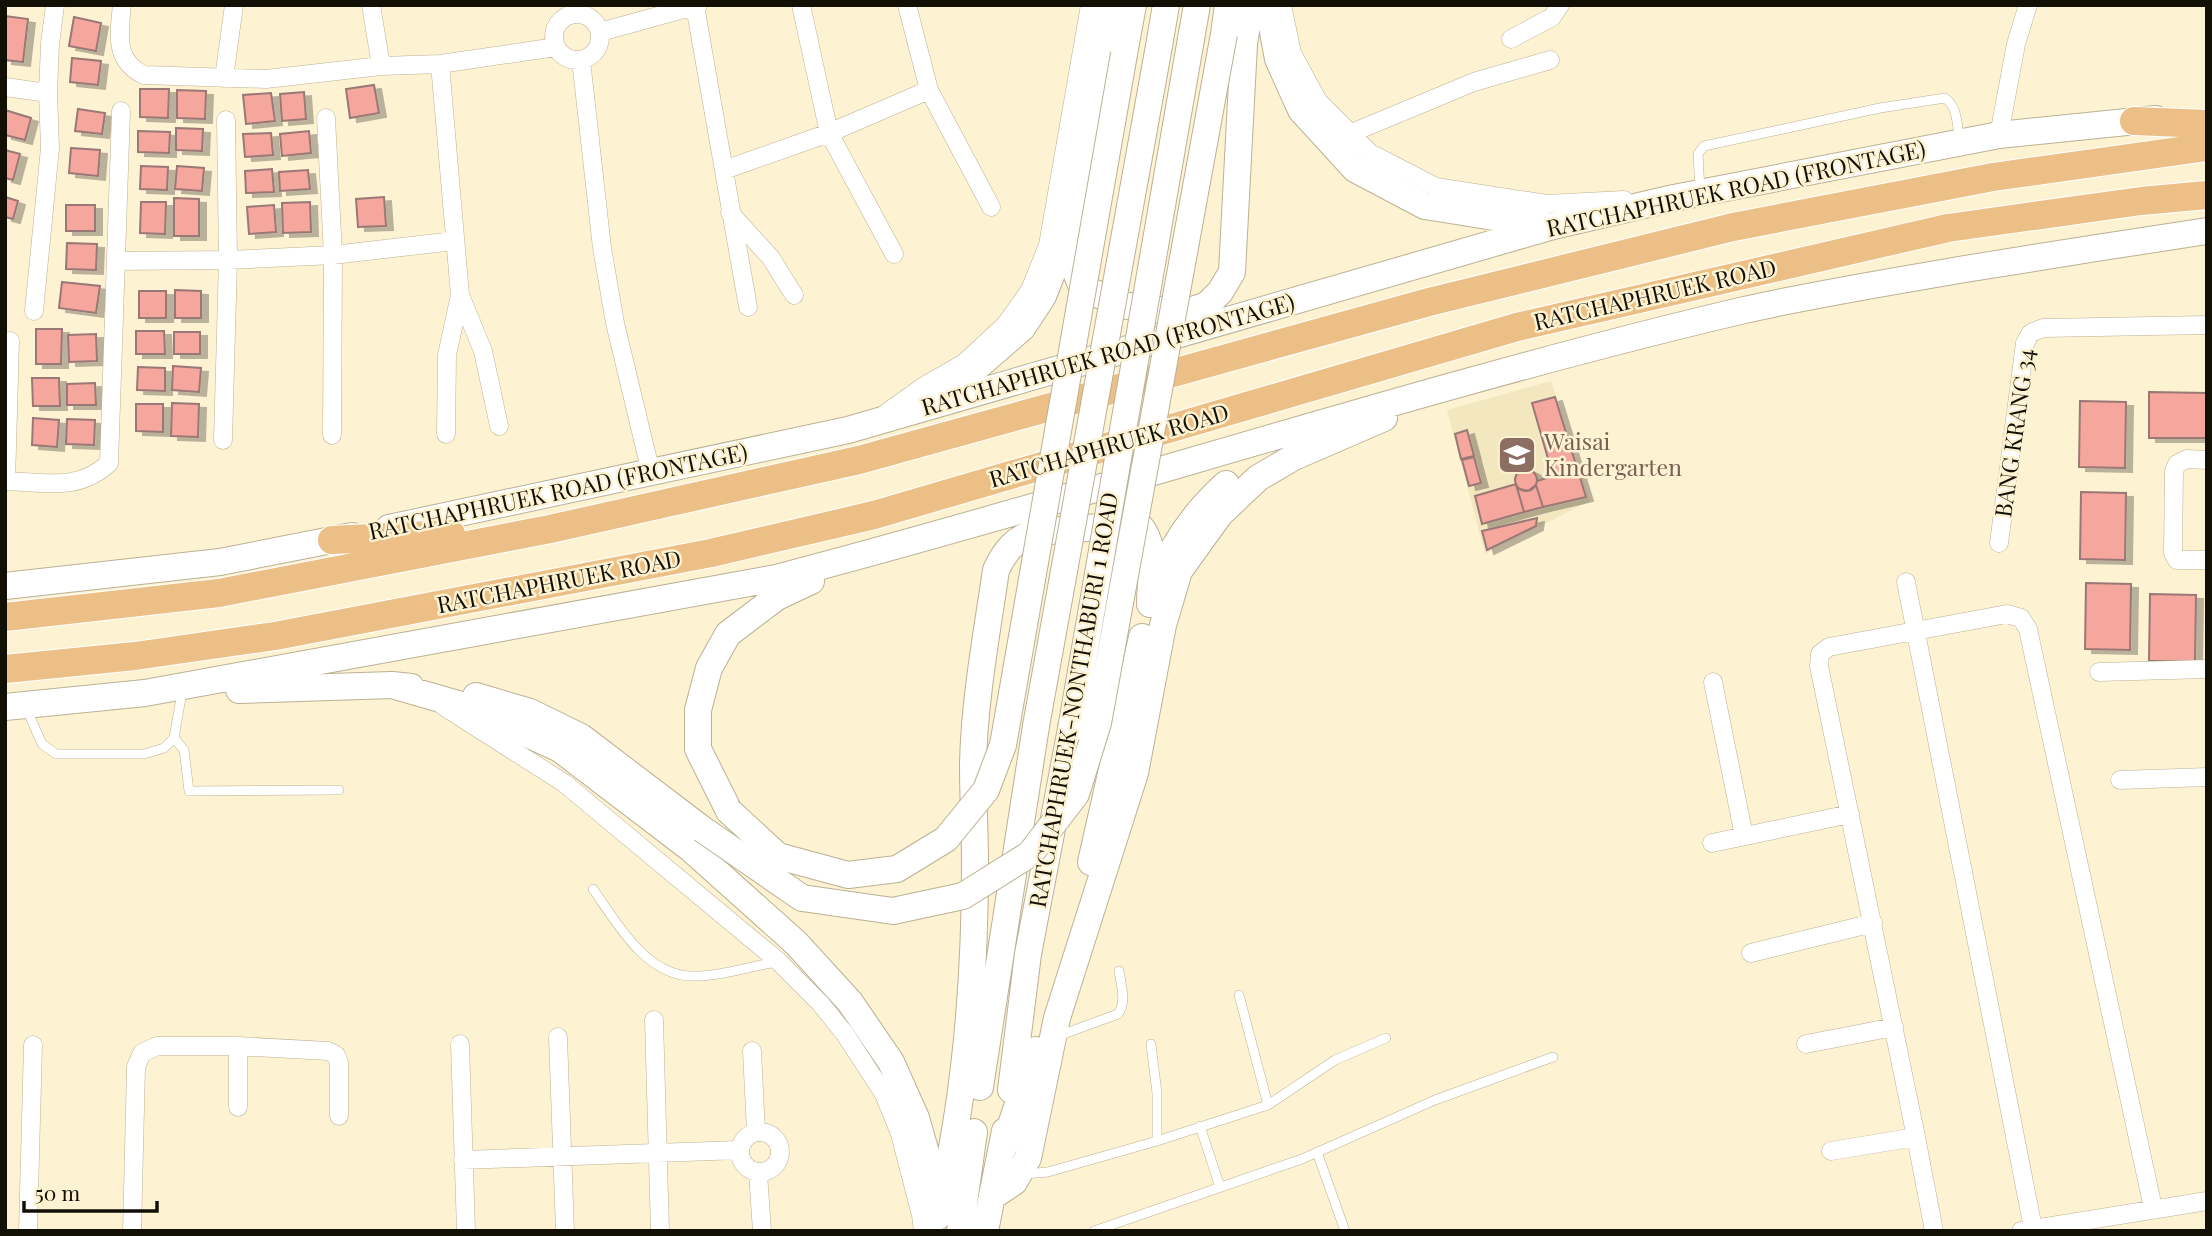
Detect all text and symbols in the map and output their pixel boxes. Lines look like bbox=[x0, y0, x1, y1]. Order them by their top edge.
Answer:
street label: RATCHAPHRUEK ROAD (FRONTAGE) bbox=[1543, 132, 1928, 243]
street label: RATCHAPHRUEK ROAD bbox=[1530, 251, 1779, 337]
street label: RATCHAPHRUEK ROAD (FRONTAGE) bbox=[917, 285, 1298, 422]
street label: BANG KRANG 34 bbox=[1986, 347, 2041, 519]
street label: RATCHAPHRUEK ROAD bbox=[985, 395, 1232, 494]
place label: Waisai Kindergarten bbox=[1543, 425, 1682, 482]
school or university icon: Waisai Kindergarten bbox=[1496, 434, 1538, 476]
street label: RATCHAPHRUEK ROAD (FRONTAGE) bbox=[365, 435, 750, 546]
street label: RATCHAPHRUEK-NONTHABURI 1 ROAD bbox=[1021, 490, 1124, 910]
street label: RATCHAPHRUEK ROAD bbox=[434, 542, 683, 619]
scale bar bbox=[24, 1170, 158, 1214]
text: 50 m bbox=[35, 1178, 81, 1206]

